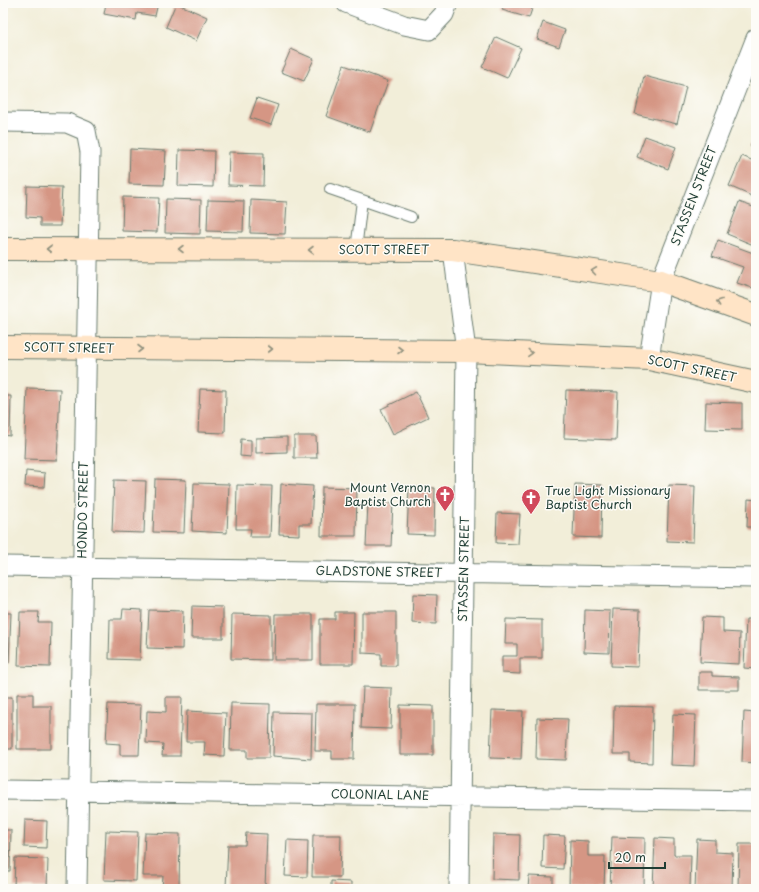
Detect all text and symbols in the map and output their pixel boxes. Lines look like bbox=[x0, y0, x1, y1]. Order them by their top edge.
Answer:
street label: STASSEN STREET bbox=[666, 142, 721, 248]
street label: SCOTT STREET bbox=[339, 240, 430, 258]
one-way arrow bbox=[46, 245, 52, 253]
one-way arrow bbox=[178, 245, 184, 254]
one-way arrow bbox=[308, 246, 314, 254]
one-way arrow bbox=[591, 267, 597, 276]
one-way arrow bbox=[716, 298, 723, 307]
street label: SCOTT STREET bbox=[24, 337, 115, 357]
one-way arrow bbox=[137, 345, 143, 353]
one-way arrow bbox=[267, 345, 273, 353]
one-way arrow bbox=[397, 346, 403, 354]
one-way arrow bbox=[527, 349, 533, 358]
street label: SCOTT STREET bbox=[646, 350, 739, 386]
street label: HONDO STREET bbox=[72, 460, 92, 559]
place label: Mount Vernon Baptist Church bbox=[344, 478, 431, 510]
place label: True Light Missionary Baptist Church bbox=[545, 481, 671, 513]
church icon: Mount Vernon Baptist Church bbox=[434, 484, 456, 512]
church icon: True Light Missionary Baptist Church bbox=[520, 487, 542, 515]
street label: STASSEN STREET bbox=[453, 515, 473, 622]
street label: GLADSTONE STREET bbox=[316, 561, 443, 581]
street label: COLONIAL LANE bbox=[331, 784, 429, 804]
scale bar bbox=[609, 844, 665, 870]
text: 20 m bbox=[615, 848, 646, 866]

